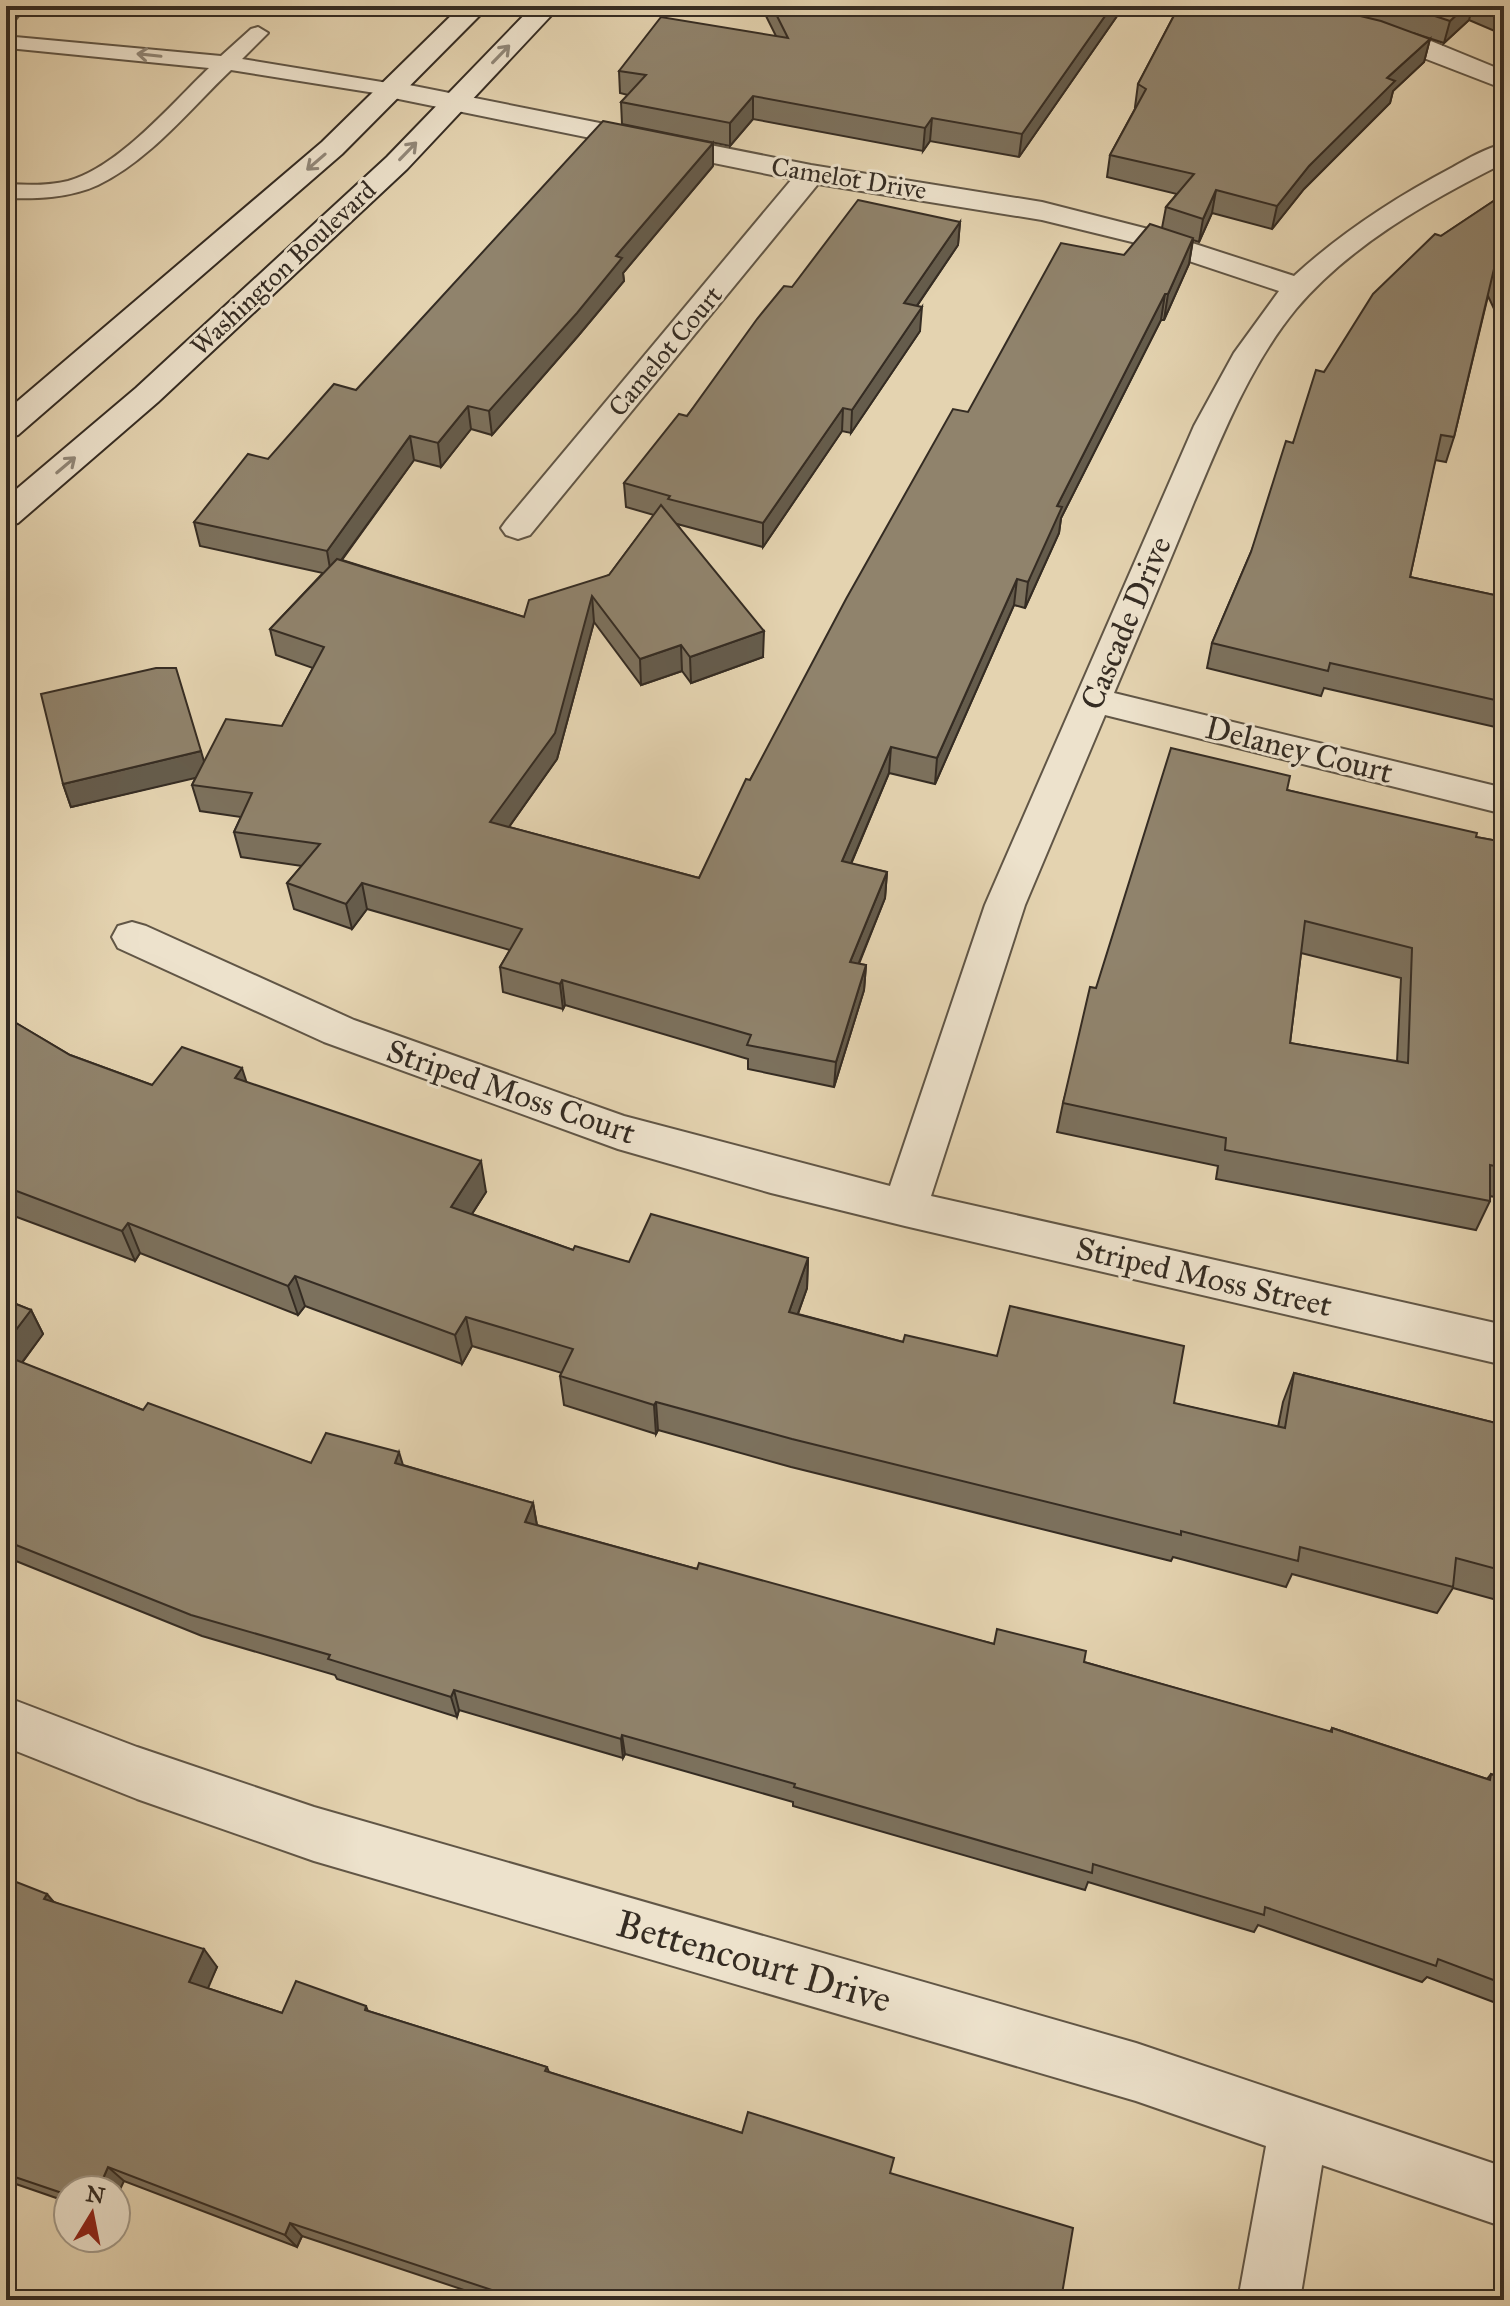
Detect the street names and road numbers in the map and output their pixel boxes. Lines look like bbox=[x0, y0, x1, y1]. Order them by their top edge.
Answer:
street label: Camelot Drive bbox=[769, 150, 929, 206]
street label: Washington Boulevard bbox=[184, 174, 382, 362]
street label: Camelot Court bbox=[601, 279, 729, 423]
street label: Cascade Drive bbox=[1072, 531, 1180, 715]
street label: Delaney Court bbox=[1201, 708, 1397, 792]
street label: Striped Moss Court bbox=[381, 1031, 641, 1153]
street label: Striped Moss Street bbox=[1072, 1229, 1336, 1325]
street label: Bettencourt Drive bbox=[611, 1900, 897, 2022]

